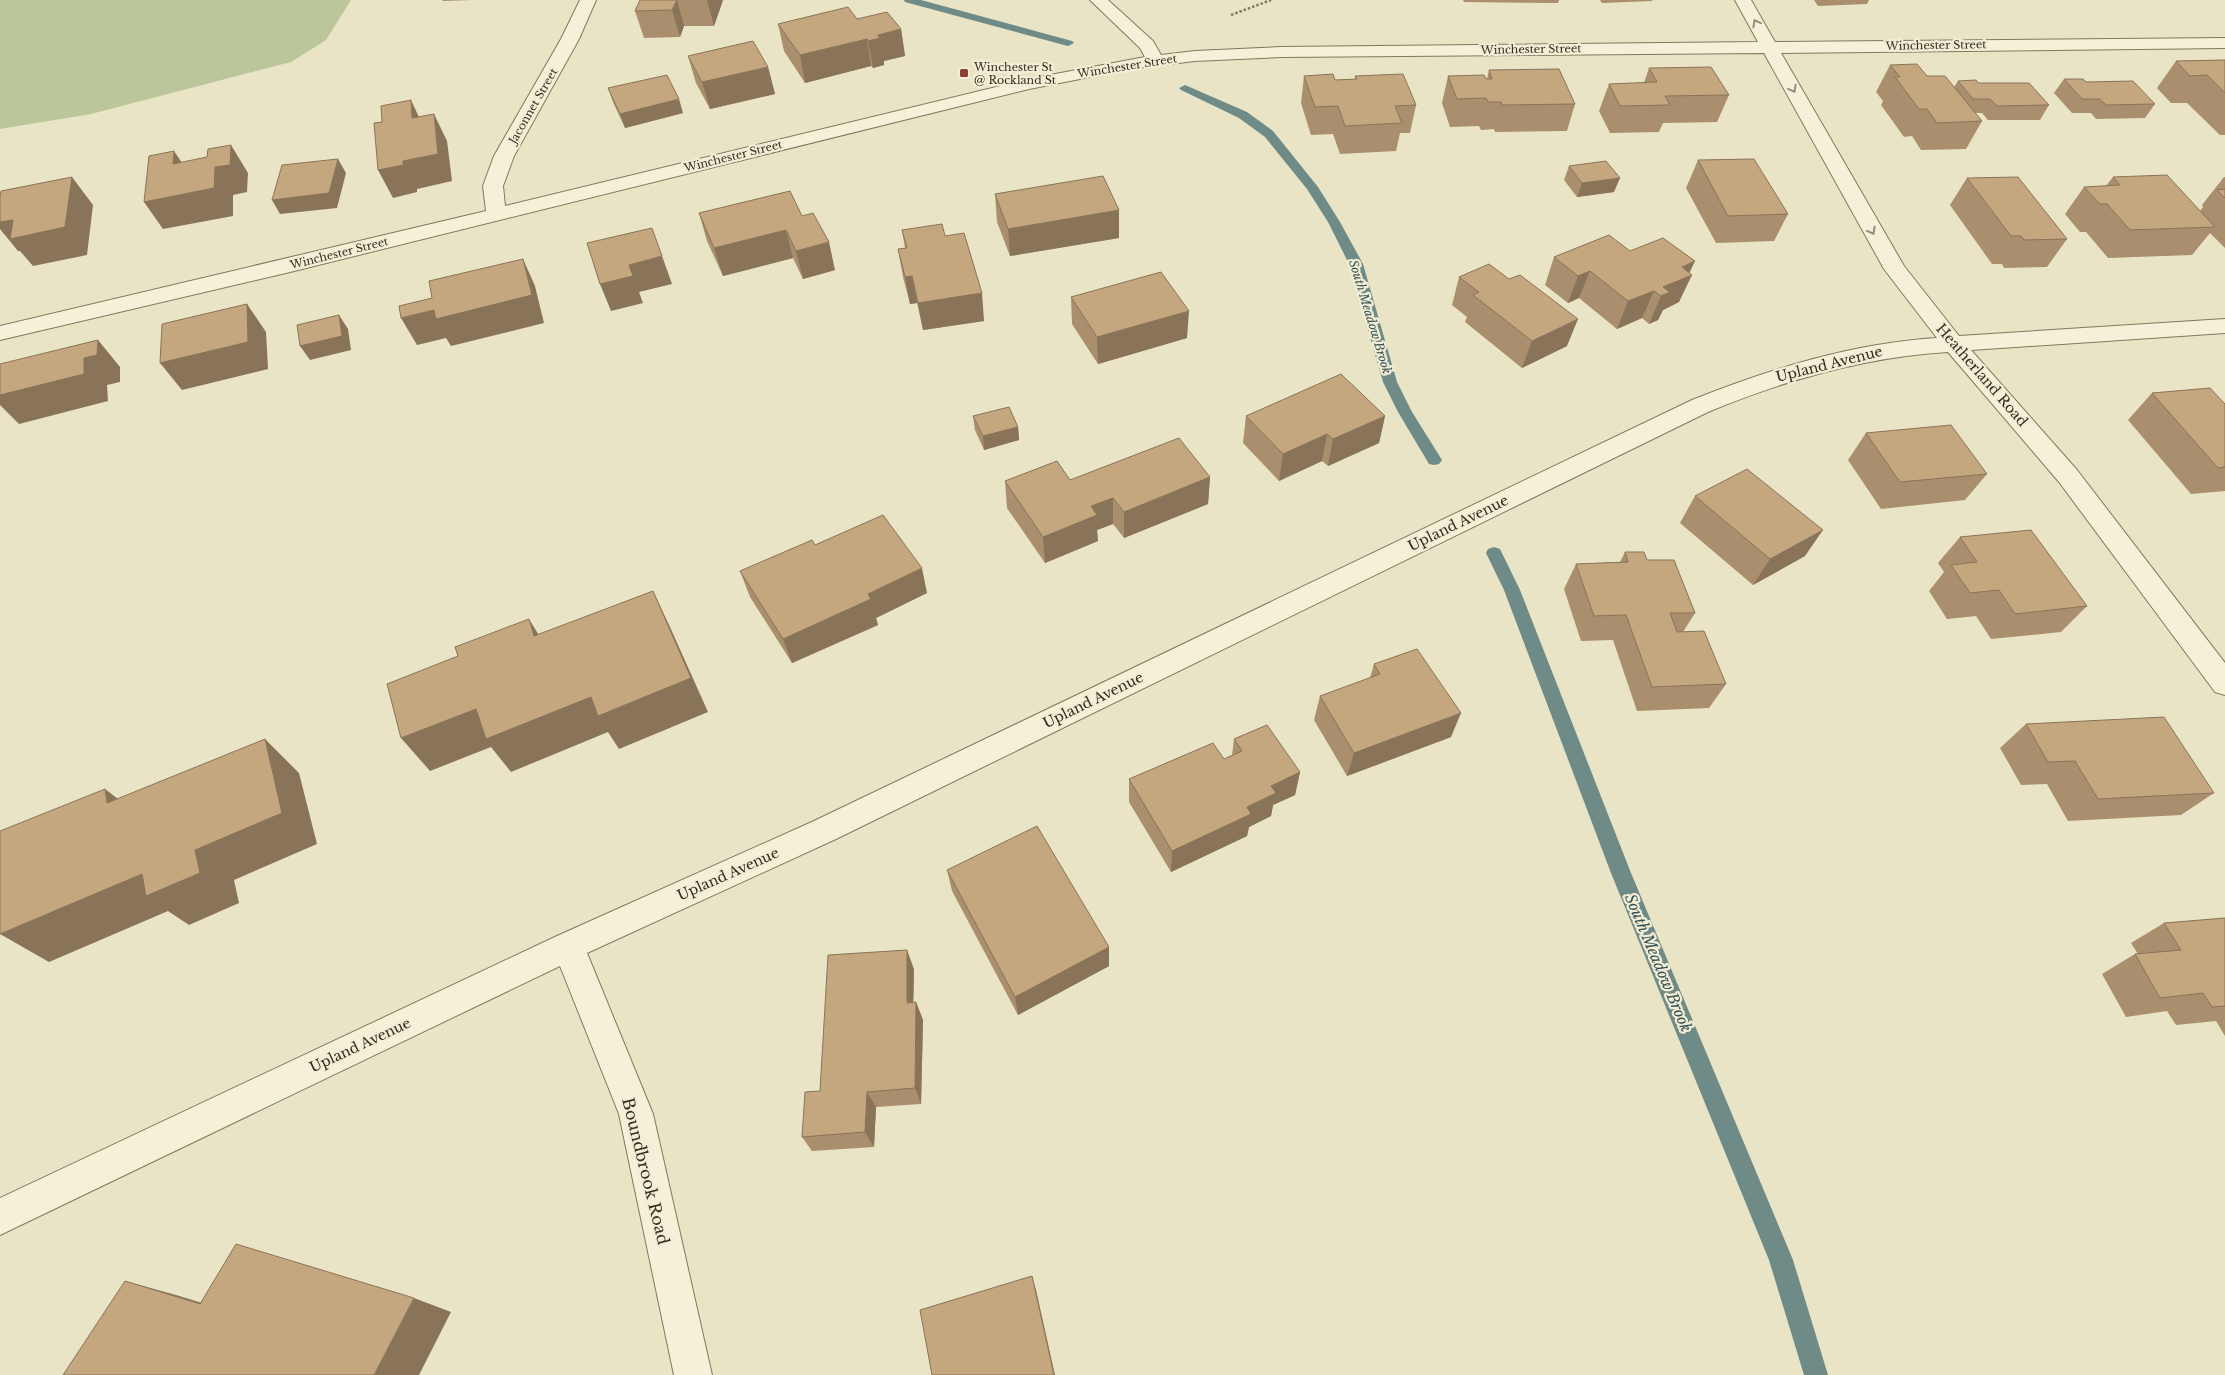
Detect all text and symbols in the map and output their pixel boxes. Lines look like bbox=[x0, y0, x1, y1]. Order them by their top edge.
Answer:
one-way arrow bbox=[1753, 20, 1763, 29]
street label: Winchester Street bbox=[1885, 37, 1987, 53]
street label: Winchester Street bbox=[1480, 41, 1582, 57]
street label: Winchester Street bbox=[1075, 51, 1179, 81]
place label: Winchester St @ Rockland St bbox=[973, 60, 1057, 87]
street label: Jaconnet Street bbox=[505, 65, 561, 148]
marker: Winchester St @ Rockland St bbox=[958, 67, 970, 79]
one-way arrow bbox=[1787, 84, 1797, 93]
street label: Winchester Street bbox=[682, 137, 784, 175]
one-way arrow bbox=[1866, 226, 1876, 235]
street label: Winchester Street bbox=[288, 234, 390, 272]
water label: South Meadow Brook bbox=[1346, 258, 1395, 376]
street label: Heatherland Road bbox=[1932, 320, 2032, 431]
street label: Upland Avenue bbox=[1774, 342, 1884, 386]
street label: Upland Avenue bbox=[1405, 491, 1511, 555]
street label: Upland Avenue bbox=[1040, 668, 1146, 732]
street label: Upland Avenue bbox=[674, 844, 782, 904]
water label: South Meadow Brook bbox=[1621, 891, 1696, 1035]
street label: Upland Avenue bbox=[307, 1014, 413, 1076]
street label: Boundbrook Road bbox=[618, 1095, 674, 1247]

